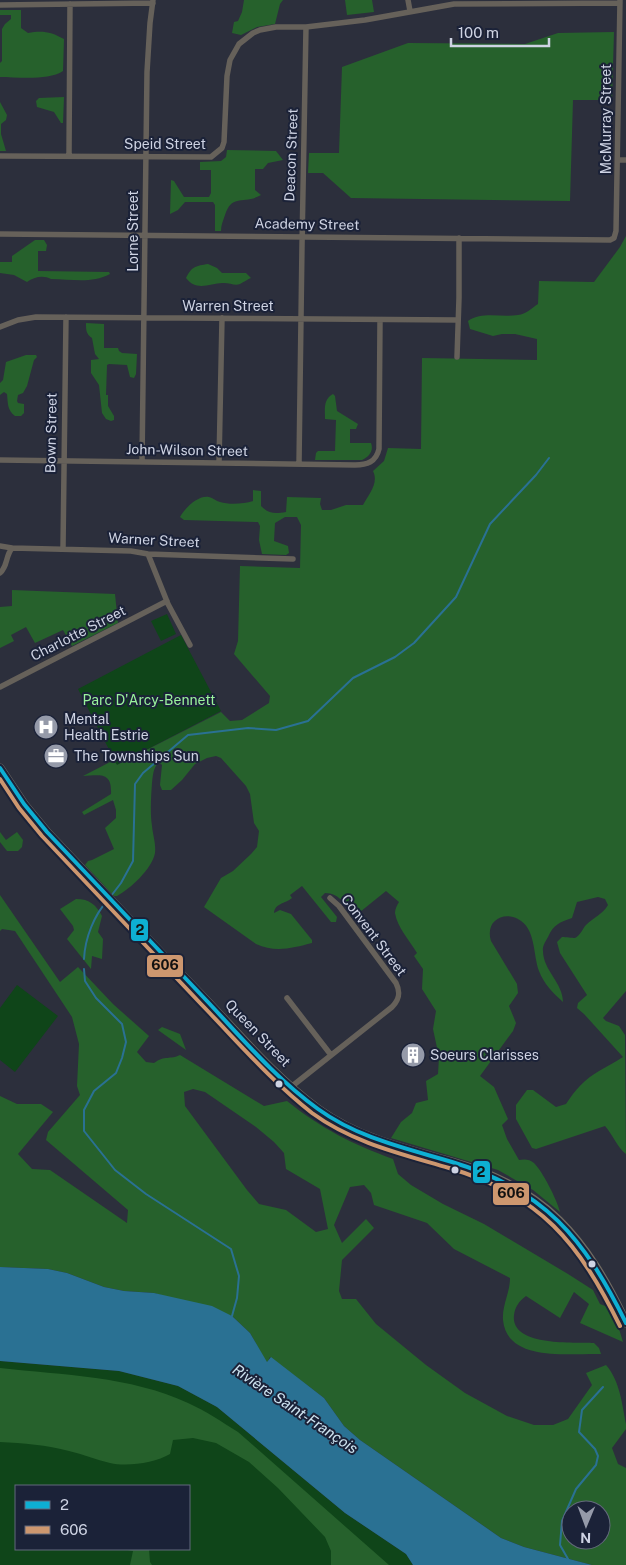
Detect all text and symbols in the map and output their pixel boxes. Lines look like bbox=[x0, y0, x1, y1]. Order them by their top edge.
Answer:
scale bar bbox=[451, 15, 548, 47]
text: 100 m bbox=[458, 24, 499, 41]
street label: McMurray Street bbox=[598, 64, 614, 174]
street label: Deacon Street bbox=[281, 108, 301, 202]
street label: Speid Street bbox=[124, 136, 206, 152]
street label: Lorne Street bbox=[125, 190, 141, 272]
street label: Academy Street bbox=[254, 215, 360, 233]
street label: Warren Street bbox=[182, 298, 274, 314]
street label: Bown Street bbox=[42, 393, 60, 473]
street label: John-Wilson Street bbox=[126, 441, 248, 459]
street label: Warner Street bbox=[108, 530, 200, 550]
street label: Charlotte Street bbox=[28, 602, 128, 664]
park label: Parc D'Arcy-Bennett bbox=[83, 692, 215, 708]
place label: Mental Health Estrie bbox=[64, 711, 149, 743]
hospital icon: Mental Health Estrie bbox=[33, 714, 59, 740]
office icon: The Townships Sun bbox=[43, 743, 69, 769]
place label: The Townships Sun bbox=[74, 748, 199, 764]
street label: Convent Street bbox=[338, 891, 410, 979]
line badge: 2 bbox=[130, 918, 149, 942]
text: 2 bbox=[136, 922, 145, 938]
line badge: 606 bbox=[146, 954, 184, 978]
text: 606 bbox=[151, 957, 179, 973]
street label: Queen Street bbox=[222, 996, 294, 1070]
building icon: Soeurs Clarisses bbox=[400, 1042, 426, 1068]
place label: Soeurs Clarisses bbox=[430, 1047, 539, 1063]
unlabelled marker bbox=[274, 1079, 284, 1089]
line badge: 2 bbox=[472, 1160, 491, 1184]
text: 2 bbox=[477, 1164, 486, 1180]
unlabelled marker bbox=[450, 1165, 460, 1175]
line badge: 606 bbox=[492, 1182, 530, 1206]
text: 606 bbox=[497, 1185, 525, 1201]
unlabelled marker bbox=[587, 1259, 597, 1269]
water label: Rivière Saint-François bbox=[229, 1360, 361, 1457]
legend bbox=[15, 1485, 190, 1550]
text: 2 bbox=[60, 1496, 69, 1513]
north arrow bbox=[561, 1500, 611, 1550]
text: 606 bbox=[60, 1521, 88, 1538]
text: N bbox=[580, 1530, 591, 1546]

